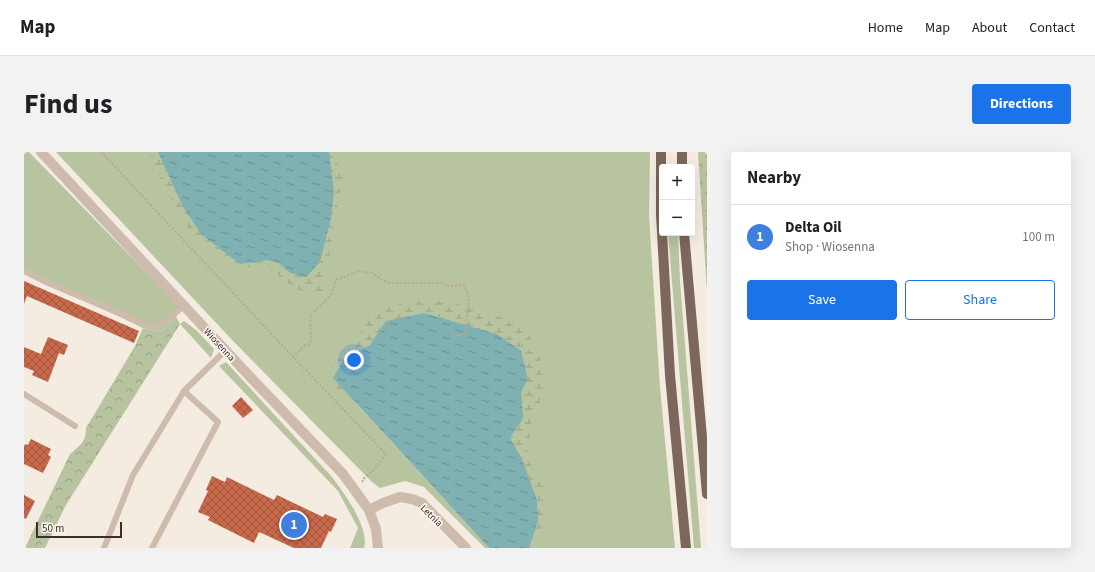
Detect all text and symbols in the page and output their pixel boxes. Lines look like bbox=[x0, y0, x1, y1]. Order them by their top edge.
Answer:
text: Map bbox=[20, 14, 55, 41]
text: Home bbox=[868, 18, 903, 38]
text: Map bbox=[925, 18, 950, 38]
text: About bbox=[972, 18, 1007, 38]
text: Contact bbox=[1029, 18, 1075, 38]
text: Find us bbox=[24, 84, 112, 124]
button: Directions bbox=[972, 84, 1071, 124]
map controls bbox=[659, 164, 695, 236]
button: + bbox=[659, 164, 695, 200]
text: Nearby bbox=[747, 166, 801, 190]
button: − bbox=[659, 200, 695, 236]
text: Delta Oil bbox=[785, 217, 842, 238]
text: 1 bbox=[757, 228, 763, 246]
text: 100 m bbox=[1022, 228, 1055, 246]
text: Shop · Wiosenna bbox=[785, 238, 875, 256]
button: Save bbox=[747, 280, 897, 320]
button: Share bbox=[905, 280, 1055, 320]
street label: Wiosenna bbox=[200, 325, 238, 364]
your location bbox=[344, 350, 364, 370]
street label: Letnia bbox=[417, 502, 446, 530]
pin: 1 bbox=[281, 510, 307, 540]
scale bar bbox=[36, 520, 122, 539]
text: 50 m bbox=[42, 521, 64, 536]

